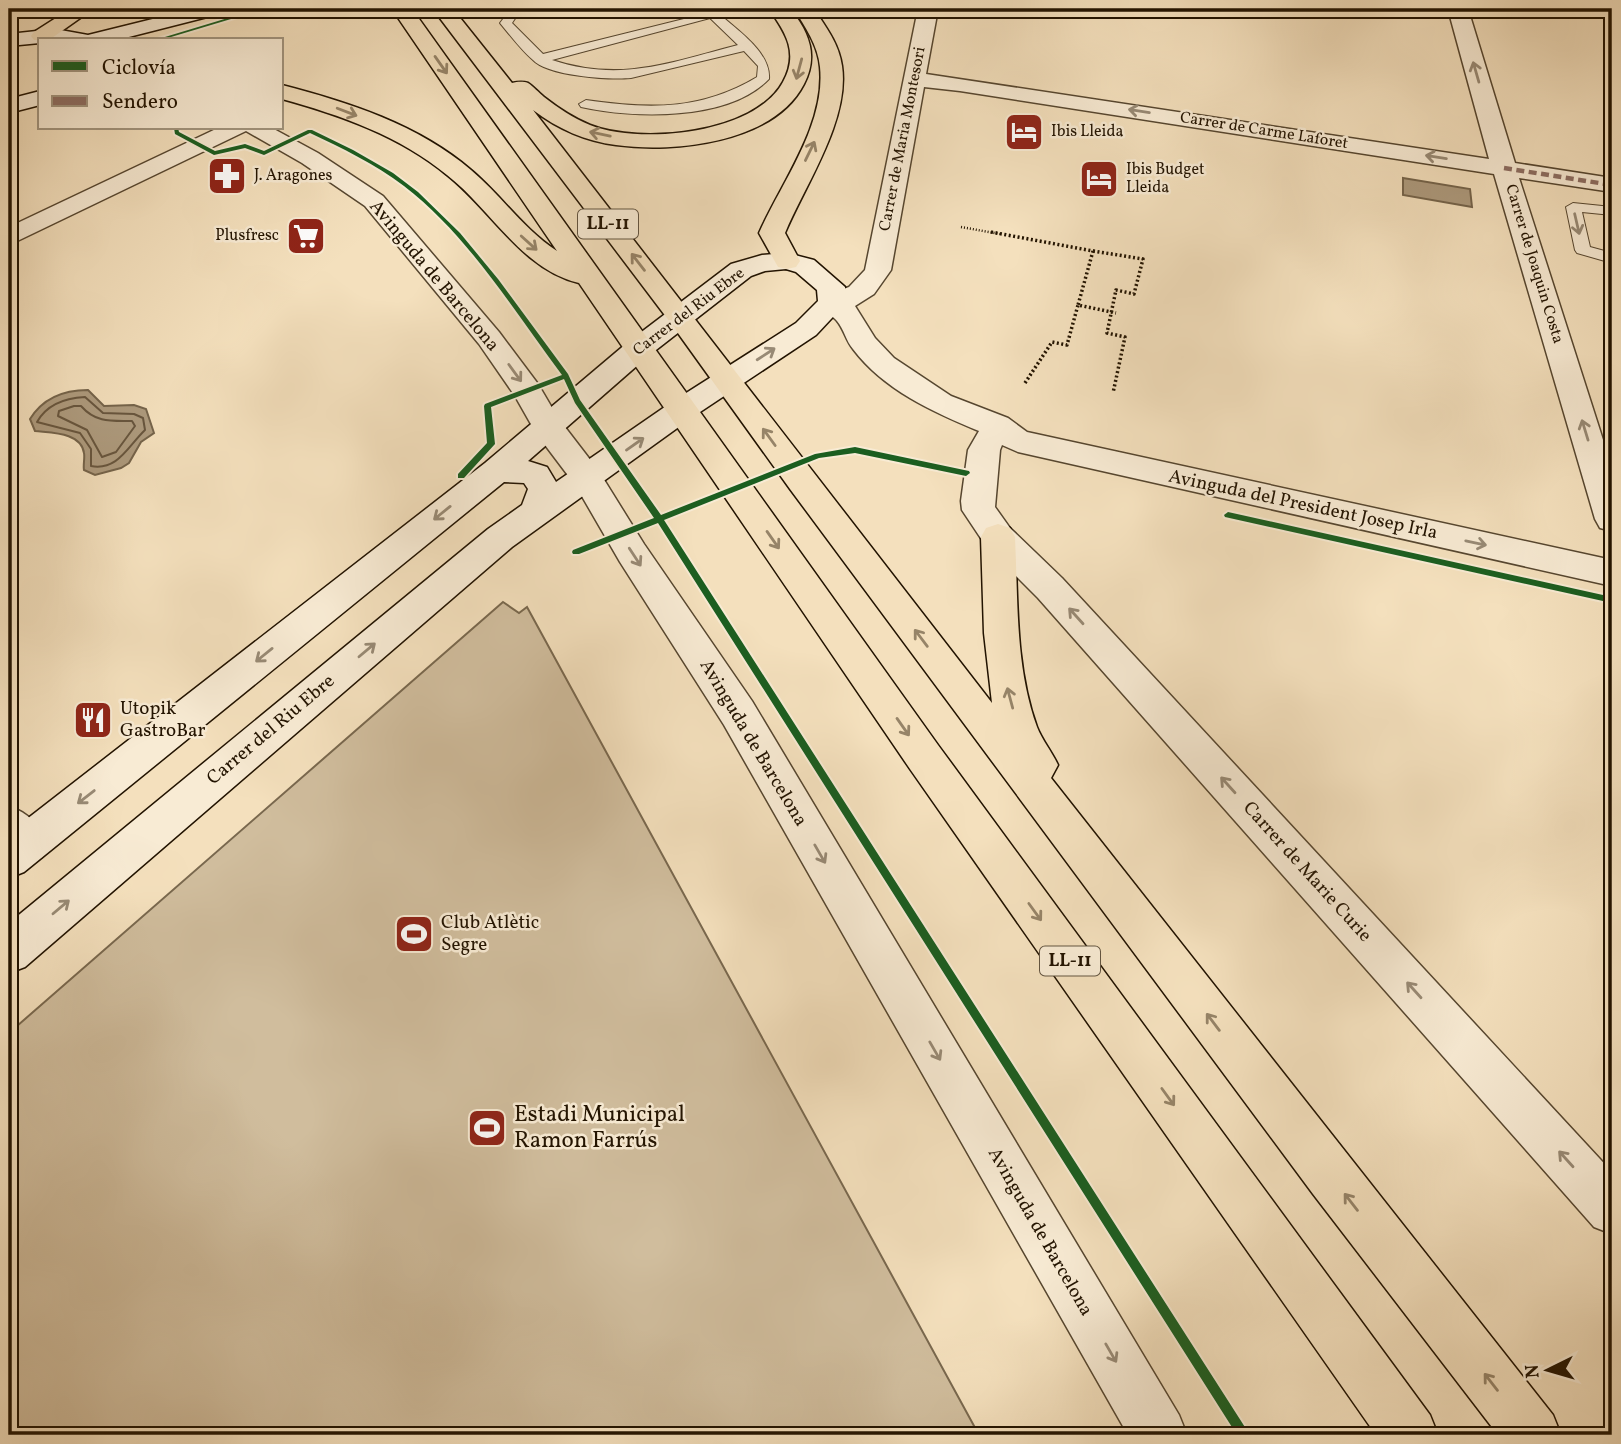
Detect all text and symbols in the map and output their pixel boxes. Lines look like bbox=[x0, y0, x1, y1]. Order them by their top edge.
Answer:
legend bbox=[38, 38, 284, 130]
street label: Carrer de Maria Montesori bbox=[874, 45, 932, 233]
text: Ciclovía bbox=[102, 54, 176, 83]
one-way arrow bbox=[434, 55, 448, 74]
one-way arrow bbox=[792, 58, 805, 80]
one-way arrow bbox=[1469, 61, 1482, 83]
text: Sendero bbox=[102, 88, 178, 117]
one-way arrow bbox=[1128, 104, 1151, 117]
one-way arrow bbox=[336, 106, 357, 119]
street label: Carrer de Carme Laforet bbox=[1178, 107, 1350, 155]
hotel icon: Ibis Lleida bbox=[1003, 111, 1045, 153]
place label: Ibis Lleida bbox=[1051, 121, 1123, 143]
one-way arrow bbox=[589, 127, 612, 141]
one-way arrow bbox=[804, 141, 818, 162]
one-way arrow bbox=[1425, 151, 1448, 164]
pharmacy icon: J. Aragones bbox=[206, 155, 248, 197]
hotel icon: Ibis Budget Lleida bbox=[1078, 158, 1120, 200]
place label: Ibis Budget Lleida bbox=[1126, 159, 1205, 199]
place label: J. Aragones bbox=[254, 165, 333, 187]
street label: Carrer de Joaquin Costa bbox=[1499, 182, 1569, 346]
street label: Avinguda de Barcelona bbox=[363, 195, 505, 357]
road number: LL-11 bbox=[578, 210, 638, 238]
one-way arrow bbox=[1570, 212, 1584, 235]
supermarket icon: Plusfresc bbox=[285, 215, 327, 257]
place label: Plusfresc bbox=[215, 225, 279, 247]
one-way arrow bbox=[520, 235, 538, 251]
one-way arrow bbox=[631, 253, 646, 272]
street label: Carrer del Riu Ebre bbox=[629, 263, 749, 361]
one-way arrow bbox=[756, 347, 776, 361]
one-way arrow bbox=[507, 363, 522, 382]
one-way arrow bbox=[1578, 420, 1590, 442]
one-way arrow bbox=[761, 428, 776, 446]
one-way arrow bbox=[625, 437, 644, 451]
street label: Avinguda del President Josep Irla bbox=[1166, 464, 1440, 546]
one-way arrow bbox=[433, 506, 451, 521]
one-way arrow bbox=[766, 530, 780, 549]
one-way arrow bbox=[1464, 537, 1487, 550]
one-way arrow bbox=[628, 547, 643, 566]
one-way arrow bbox=[1068, 607, 1084, 625]
one-way arrow bbox=[913, 629, 928, 648]
one-way arrow bbox=[357, 642, 375, 658]
one-way arrow bbox=[255, 647, 273, 663]
street label: Avinguda de Barcelona bbox=[693, 655, 813, 831]
street label: Carrer del Riu Ebre bbox=[201, 669, 341, 791]
one-way arrow bbox=[1003, 687, 1016, 710]
place label: Utopik GastroBar bbox=[120, 696, 206, 744]
restaurant icon: Utopik GastroBar bbox=[72, 699, 114, 741]
one-way arrow bbox=[896, 717, 910, 736]
one-way arrow bbox=[1220, 777, 1237, 794]
one-way arrow bbox=[77, 789, 95, 804]
street label: Carrer de Marie Curie bbox=[1237, 796, 1377, 948]
one-way arrow bbox=[813, 844, 827, 864]
one-way arrow bbox=[52, 899, 70, 915]
one-way arrow bbox=[1028, 902, 1042, 921]
place label: Club Atlètic Segre bbox=[441, 910, 539, 958]
sports icon: Club Atlètic Segre bbox=[393, 913, 435, 955]
road number: LL-11 bbox=[1040, 946, 1100, 976]
one-way arrow bbox=[1406, 981, 1422, 999]
one-way arrow bbox=[1205, 1013, 1220, 1031]
one-way arrow bbox=[928, 1040, 942, 1060]
one-way arrow bbox=[1161, 1087, 1175, 1106]
place label: Estadi Municipal Ramon Farrús bbox=[514, 1099, 685, 1157]
sports icon: Estadi Municipal Ramon Farrús bbox=[466, 1107, 508, 1149]
street label: Avinguda de Barcelona bbox=[981, 1143, 1099, 1321]
one-way arrow bbox=[1559, 1150, 1575, 1168]
one-way arrow bbox=[1344, 1194, 1359, 1212]
north arrow bbox=[1512, 1336, 1582, 1406]
one-way arrow bbox=[1104, 1343, 1118, 1363]
text: N bbox=[1519, 1363, 1547, 1379]
one-way arrow bbox=[1484, 1373, 1499, 1391]

